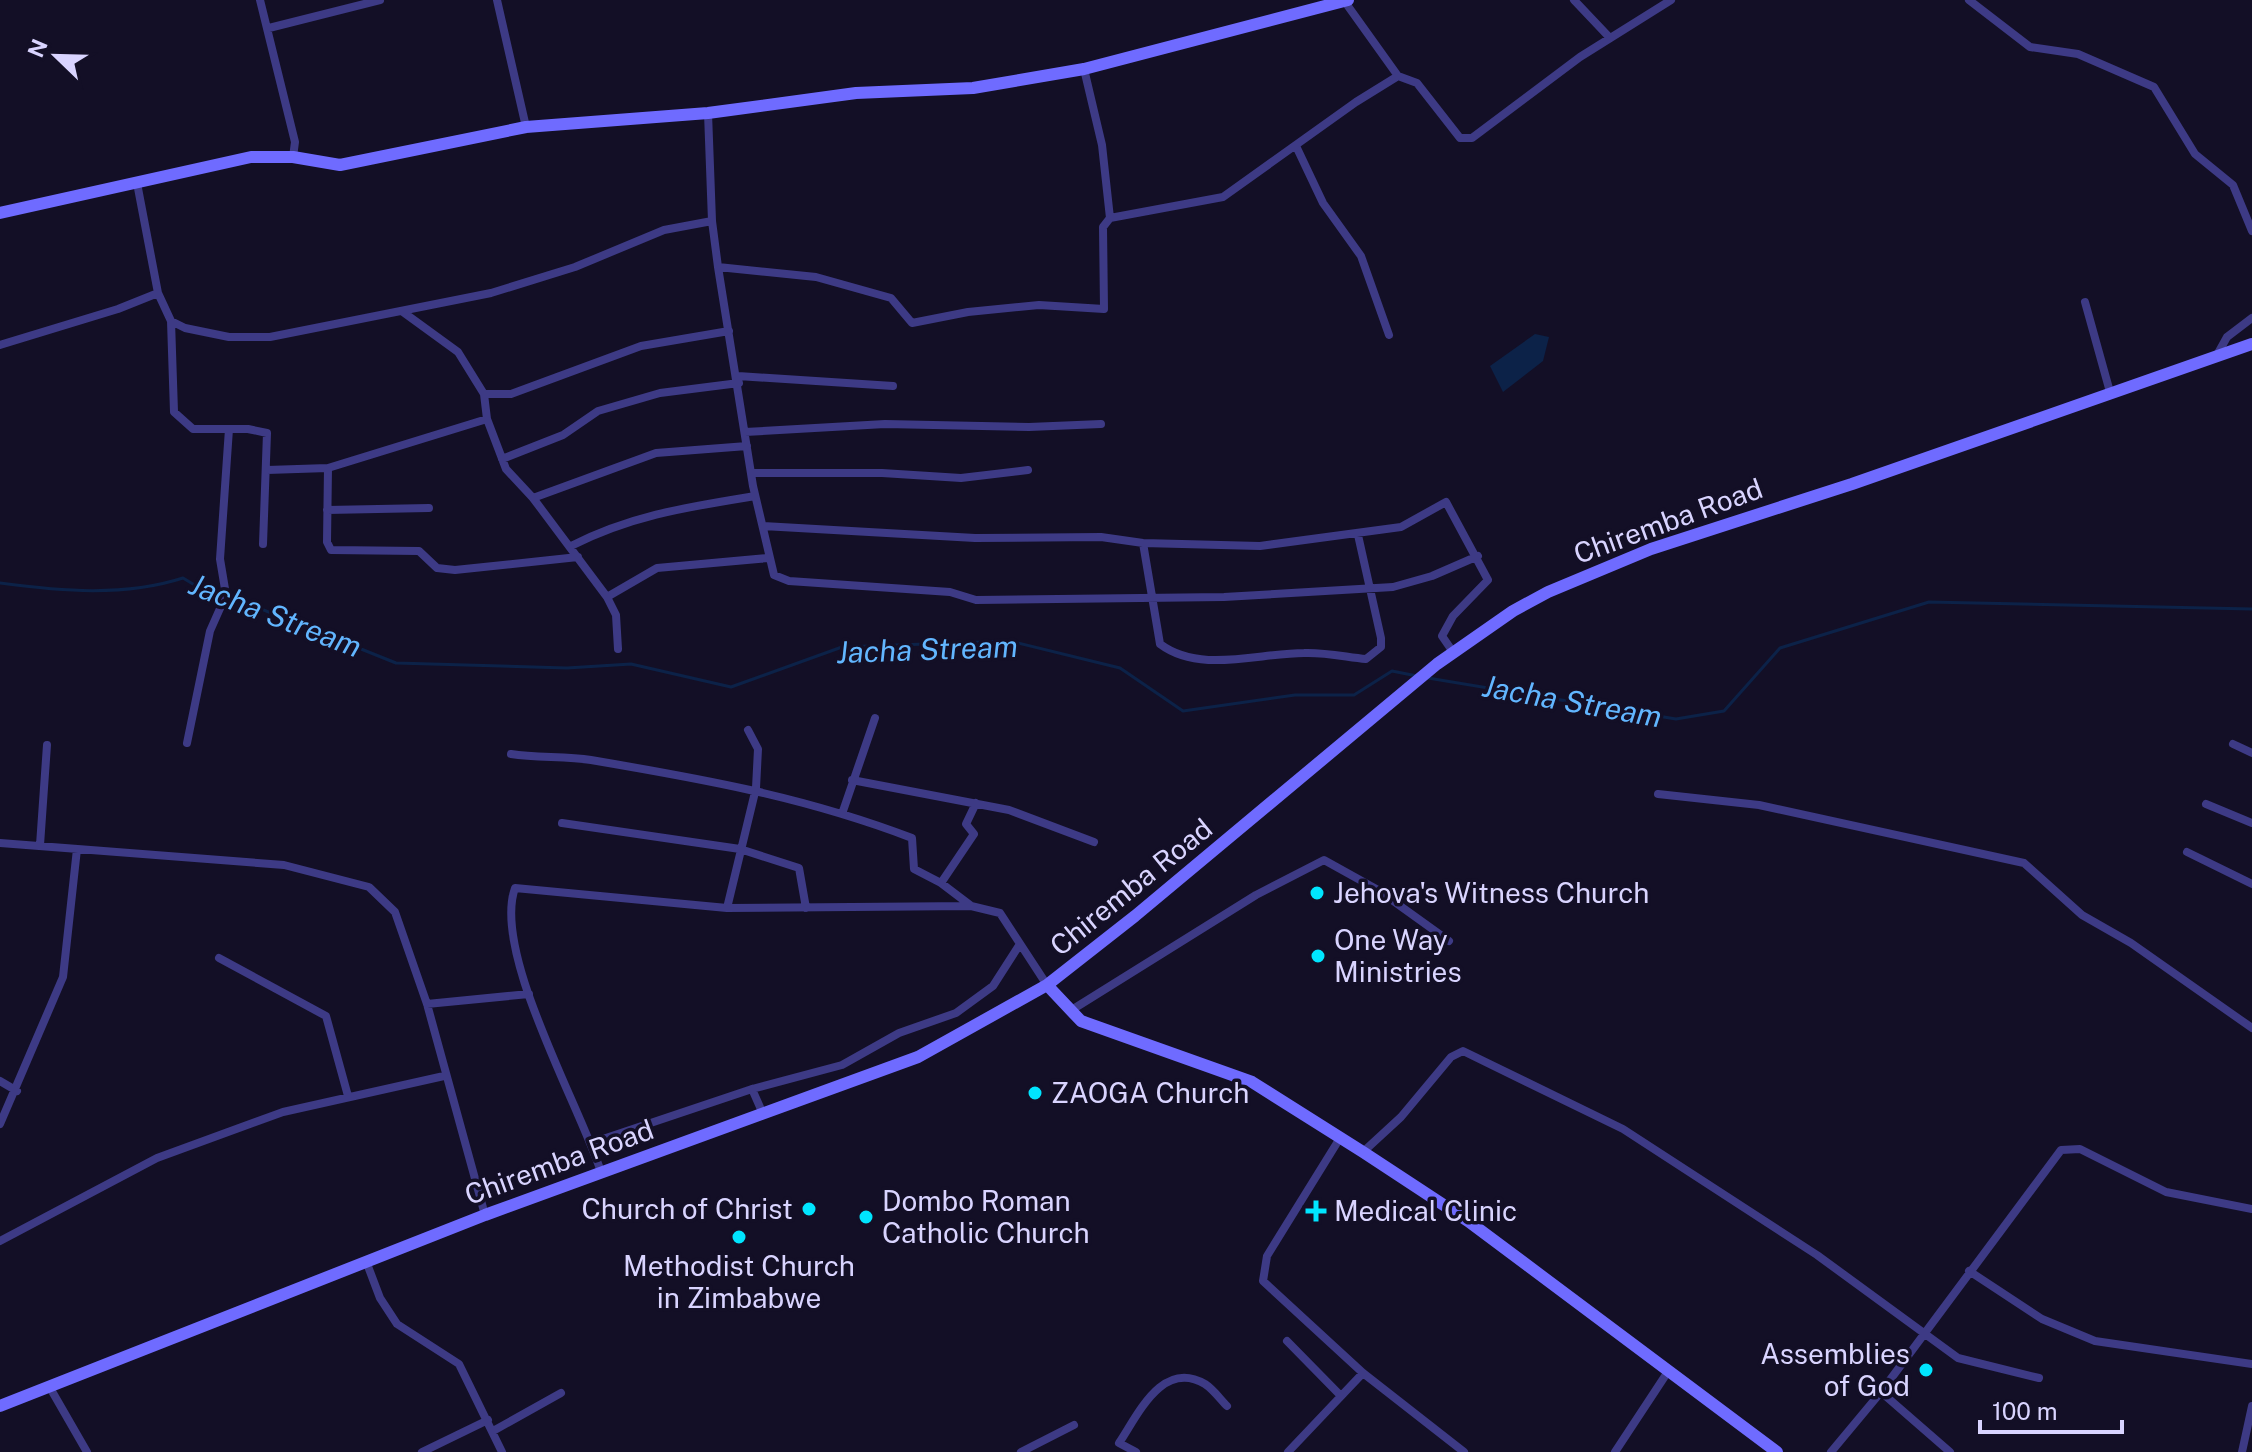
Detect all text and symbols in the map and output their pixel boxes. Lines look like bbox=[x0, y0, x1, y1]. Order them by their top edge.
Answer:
north arrow bbox=[16, 16, 96, 96]
text: N bbox=[22, 35, 53, 61]
street label: Chiremba Road bbox=[1569, 471, 1767, 570]
water label: Jacha Stream bbox=[184, 566, 367, 664]
water label: Jacha Stream bbox=[836, 628, 1018, 670]
water label: Jacha Stream bbox=[1480, 668, 1665, 735]
street label: Chiremba Road bbox=[1043, 811, 1218, 962]
place label: Jehova's Witness Church bbox=[1333, 876, 1649, 909]
marker: Jehova's Witness Church bbox=[1308, 884, 1326, 902]
place label: One Way Ministries bbox=[1334, 923, 1462, 988]
marker: One Way Ministries bbox=[1309, 947, 1327, 965]
place label: ZAOGA Church bbox=[1051, 1076, 1249, 1109]
marker: ZAOGA Church bbox=[1026, 1084, 1044, 1102]
street label: Chiremba Road bbox=[460, 1112, 658, 1211]
place label: Dombo Roman Catholic Church bbox=[882, 1184, 1090, 1249]
place label: Church of Christ bbox=[582, 1192, 793, 1225]
place label: Medical Clinic bbox=[1334, 1194, 1517, 1227]
marker: Church of Christ bbox=[800, 1200, 818, 1218]
marker: Medical Clinic bbox=[1305, 1200, 1327, 1222]
marker: Dombo Roman Catholic Church bbox=[857, 1208, 875, 1226]
marker: Methodist Church in Zimbabwe bbox=[730, 1228, 748, 1246]
place label: Methodist Church in Zimbabwe bbox=[623, 1249, 855, 1314]
place label: Assemblies of God bbox=[1760, 1337, 1910, 1402]
marker: Assemblies of God bbox=[1917, 1361, 1935, 1379]
scale bar bbox=[1980, 1384, 2122, 1434]
text: 100 m bbox=[1992, 1397, 2058, 1425]

